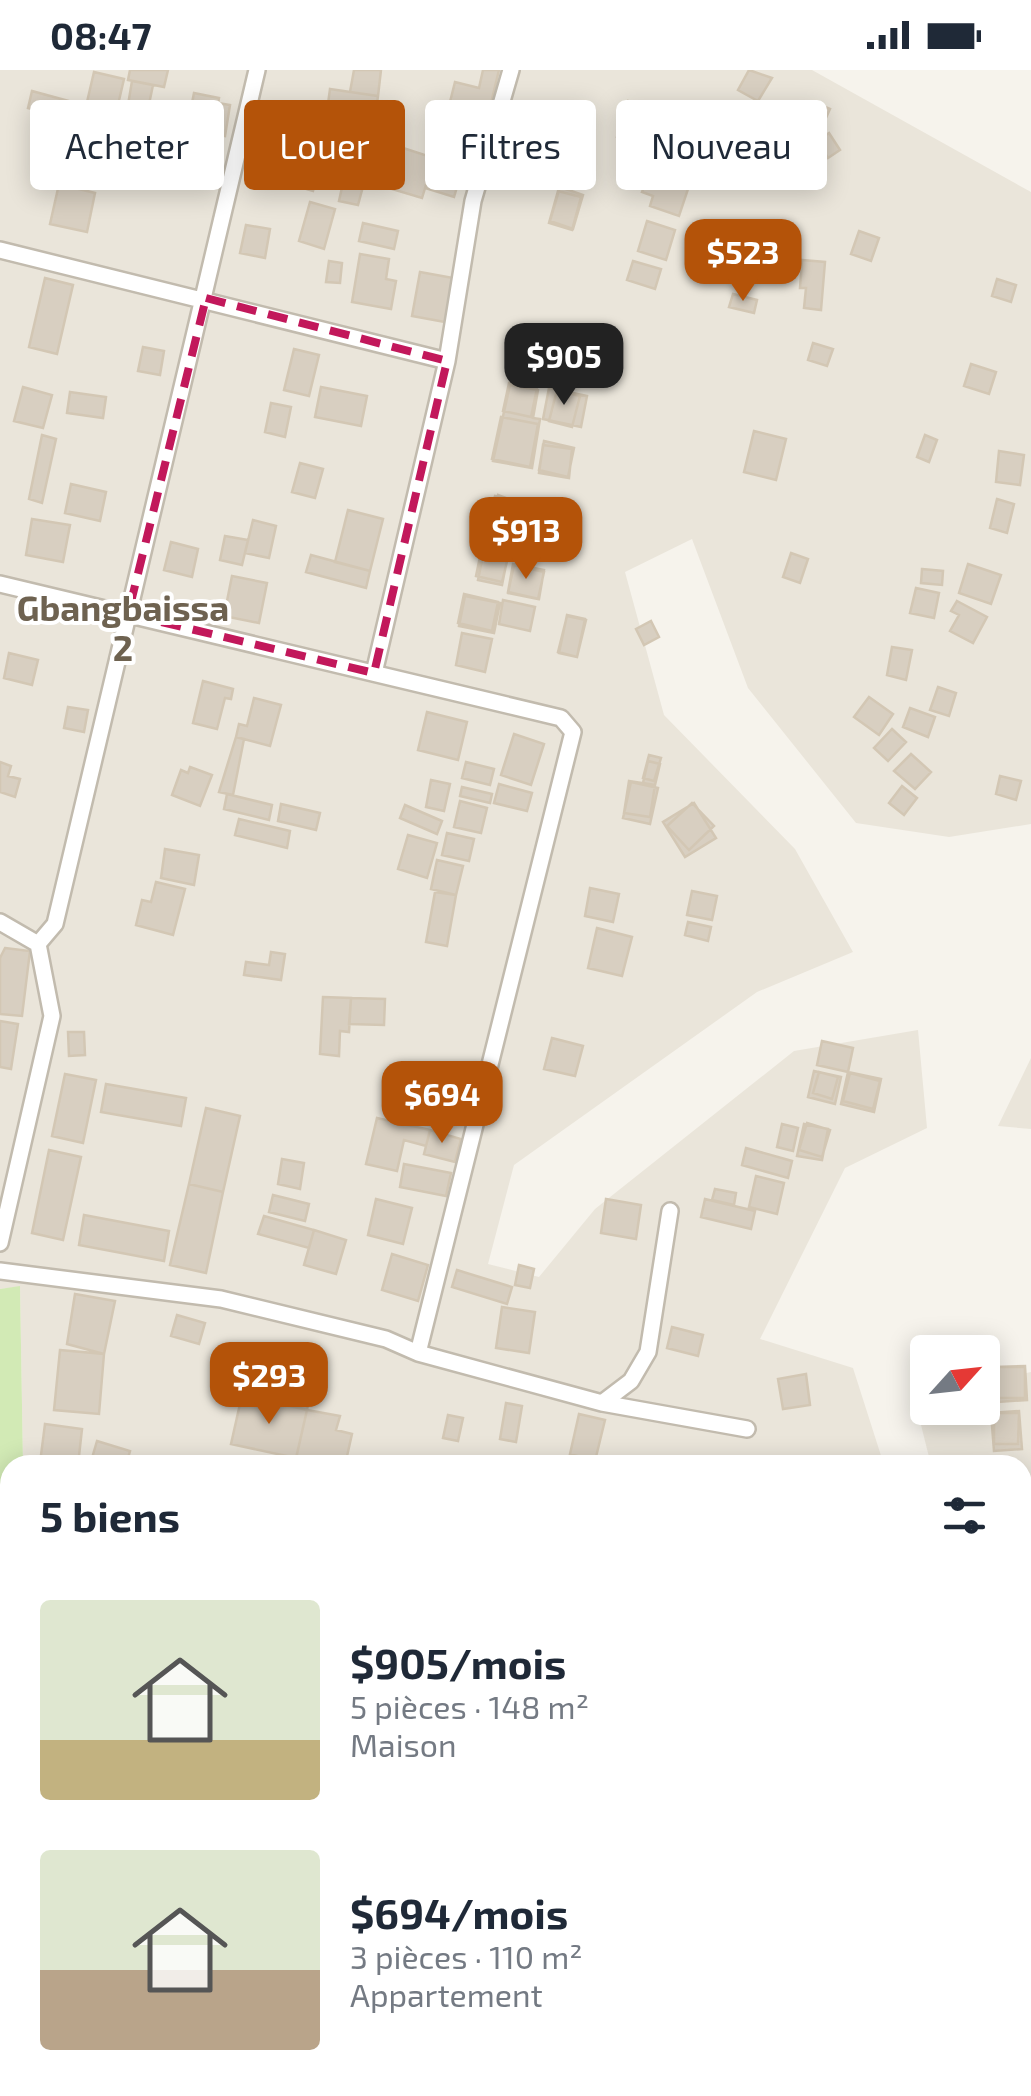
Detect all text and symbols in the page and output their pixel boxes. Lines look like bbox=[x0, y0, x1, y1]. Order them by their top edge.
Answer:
text: 08:47 bbox=[50, 12, 152, 58]
chip: Acheter bbox=[30, 100, 224, 190]
chip: Louer bbox=[244, 100, 405, 190]
chip: Filtres bbox=[425, 100, 596, 190]
chip: Nouveau bbox=[616, 100, 827, 190]
pin: $523 bbox=[684, 219, 802, 304]
text: $523 bbox=[707, 232, 779, 270]
pin: $905 bbox=[505, 323, 623, 408]
text: $905 bbox=[526, 336, 602, 374]
pin: $913 bbox=[467, 497, 585, 582]
text: $913 bbox=[491, 510, 561, 548]
district label: Gbangbaissa 2 bbox=[17, 586, 229, 668]
pin: $694 bbox=[383, 1061, 501, 1146]
text: $694 bbox=[404, 1074, 480, 1112]
north arrow bbox=[910, 1335, 1000, 1425]
map controls bbox=[910, 1335, 1000, 1425]
pin: $293 bbox=[210, 1342, 328, 1427]
text: $293 bbox=[232, 1355, 306, 1393]
icon: filters bbox=[937, 1488, 992, 1543]
text: 5 biens bbox=[40, 1490, 180, 1540]
text: $905/mois bbox=[350, 1637, 566, 1687]
icon: home bbox=[120, 1640, 240, 1760]
text: 5 pièces · 148 m² bbox=[350, 1687, 589, 1725]
text: Maison bbox=[350, 1725, 457, 1763]
text: $694/mois bbox=[350, 1887, 568, 1937]
icon: home bbox=[120, 1890, 240, 2010]
text: 3 pièces · 110 m² bbox=[350, 1937, 582, 1975]
text: Appartement bbox=[350, 1975, 543, 2013]

